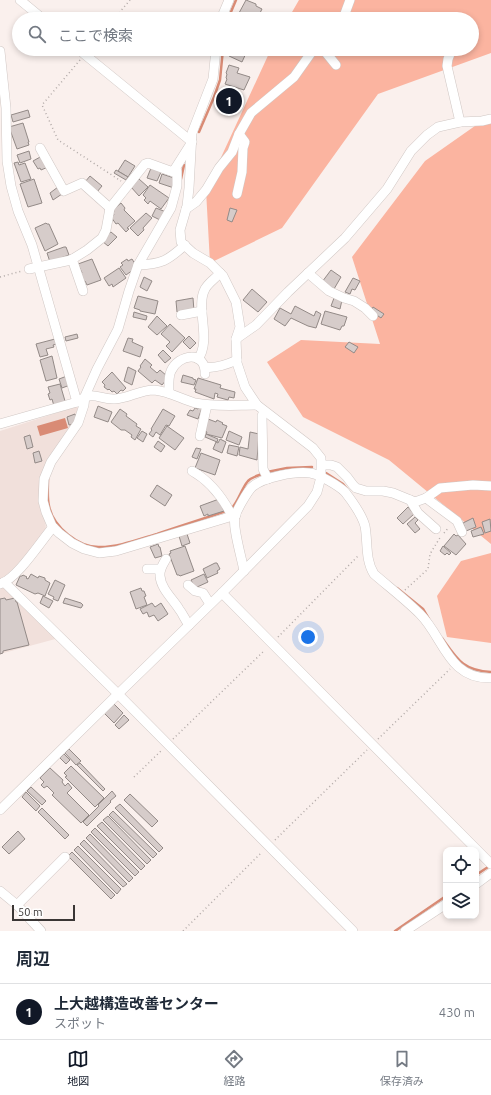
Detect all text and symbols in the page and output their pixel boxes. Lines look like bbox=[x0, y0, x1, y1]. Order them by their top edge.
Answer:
search box bbox=[12, 12, 479, 56]
icon: search bbox=[26, 23, 48, 45]
text: ここで検索 bbox=[58, 27, 133, 44]
pin: 1 bbox=[216, 86, 242, 116]
your location bbox=[298, 627, 318, 647]
map controls bbox=[443, 847, 479, 919]
button: locate bbox=[443, 847, 479, 883]
button: layers bbox=[443, 883, 479, 919]
scale bar bbox=[12, 903, 75, 922]
text: 50 m bbox=[18, 906, 42, 918]
text: 周辺 bbox=[16, 949, 50, 968]
text: 上大越構造改善センター bbox=[54, 995, 219, 1012]
text: 1 bbox=[25, 1005, 33, 1019]
text: 430 m bbox=[439, 1005, 475, 1019]
text: スポット bbox=[54, 1016, 106, 1030]
tab: 地図 bbox=[67, 1048, 89, 1088]
tab: 経路 bbox=[223, 1048, 245, 1088]
tab: 保存済み bbox=[380, 1048, 424, 1088]

